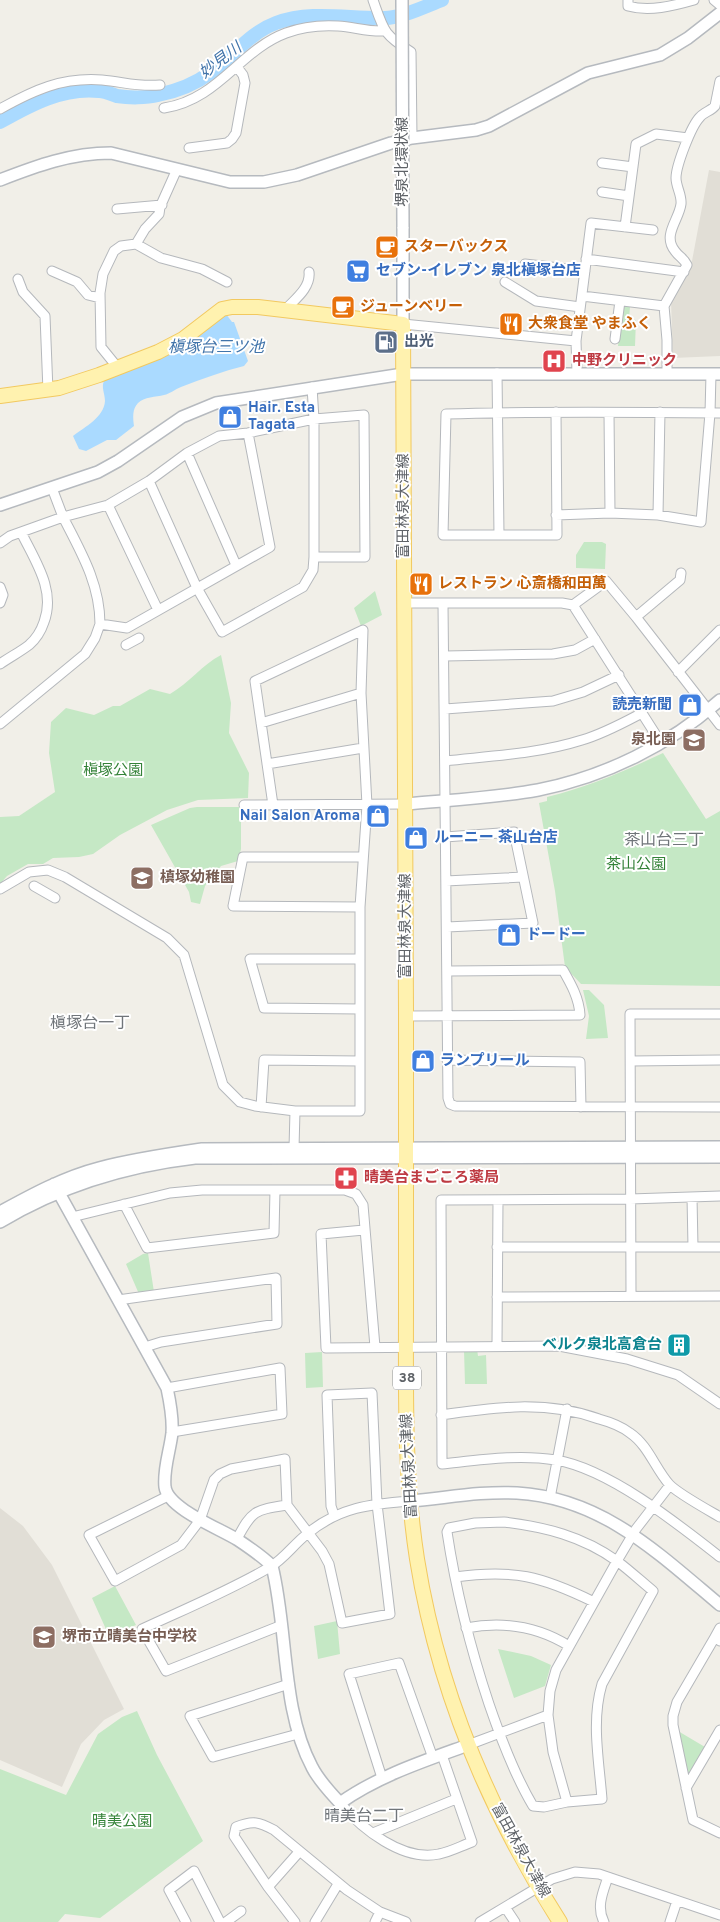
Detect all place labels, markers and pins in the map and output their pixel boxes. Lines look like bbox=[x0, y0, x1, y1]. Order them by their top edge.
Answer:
cafe icon: スターバックス bbox=[374, 234, 400, 260]
place label: スターバックス bbox=[404, 238, 508, 257]
supermarket icon: セブン-イレブン 泉北槇塚台店 bbox=[345, 258, 371, 284]
place label: セブン-イレブン 泉北槇塚台店 bbox=[376, 261, 581, 281]
cafe icon: ジューンベリー bbox=[330, 294, 356, 320]
place label: ジューンベリー bbox=[360, 298, 463, 317]
restaurant icon: 大衆食堂 やまふく bbox=[498, 311, 524, 337]
place label: 大衆食堂 やまふく bbox=[528, 314, 652, 334]
fuel station icon: 出光 bbox=[373, 329, 399, 355]
place label: 出光 bbox=[404, 333, 434, 352]
hospital icon: 中野クリニック bbox=[541, 348, 567, 374]
place label: 中野クリニック bbox=[572, 352, 677, 371]
place label: Hair. Esta Tagata bbox=[248, 399, 315, 435]
shop icon: Hair. Esta Tagata bbox=[217, 404, 243, 430]
restaurant icon: レストラン 心斎橋和田萬 bbox=[408, 571, 434, 597]
place label: レストラン 心斎橋和田萬 bbox=[438, 575, 607, 594]
shop icon: 読売新聞 bbox=[677, 692, 703, 718]
place label: 読売新聞 bbox=[612, 696, 672, 715]
school or university icon: 泉北園 bbox=[681, 727, 707, 753]
place label: 泉北園 bbox=[631, 731, 676, 750]
shop icon: Nail Salon Aroma bbox=[365, 803, 391, 829]
place label: Nail Salon Aroma bbox=[240, 807, 360, 826]
shop icon: ルーニー 茶山台店 bbox=[403, 825, 429, 851]
place label: ルーニー 茶山台店 bbox=[434, 829, 558, 848]
school or university icon: 槙塚幼稚園 bbox=[129, 865, 155, 891]
place label: 槙塚幼稚園 bbox=[160, 869, 235, 888]
shop icon: ドードー bbox=[496, 922, 522, 948]
place label: ドードー bbox=[526, 926, 586, 945]
shop icon: ランプリール bbox=[410, 1048, 436, 1074]
place label: ランプリール bbox=[440, 1052, 530, 1071]
pharmacy icon: 晴美台まごころ薬局 bbox=[333, 1165, 359, 1191]
place label: 晴美台まごころ薬局 bbox=[364, 1168, 499, 1188]
building icon: ベルク泉北高倉台 bbox=[666, 1332, 692, 1358]
place label: ベルク泉北高倉台 bbox=[542, 1336, 662, 1355]
school or university icon: 堺市立晴美台中学校 bbox=[31, 1624, 57, 1650]
place label: 堺市立晴美台中学校 bbox=[62, 1628, 197, 1647]

